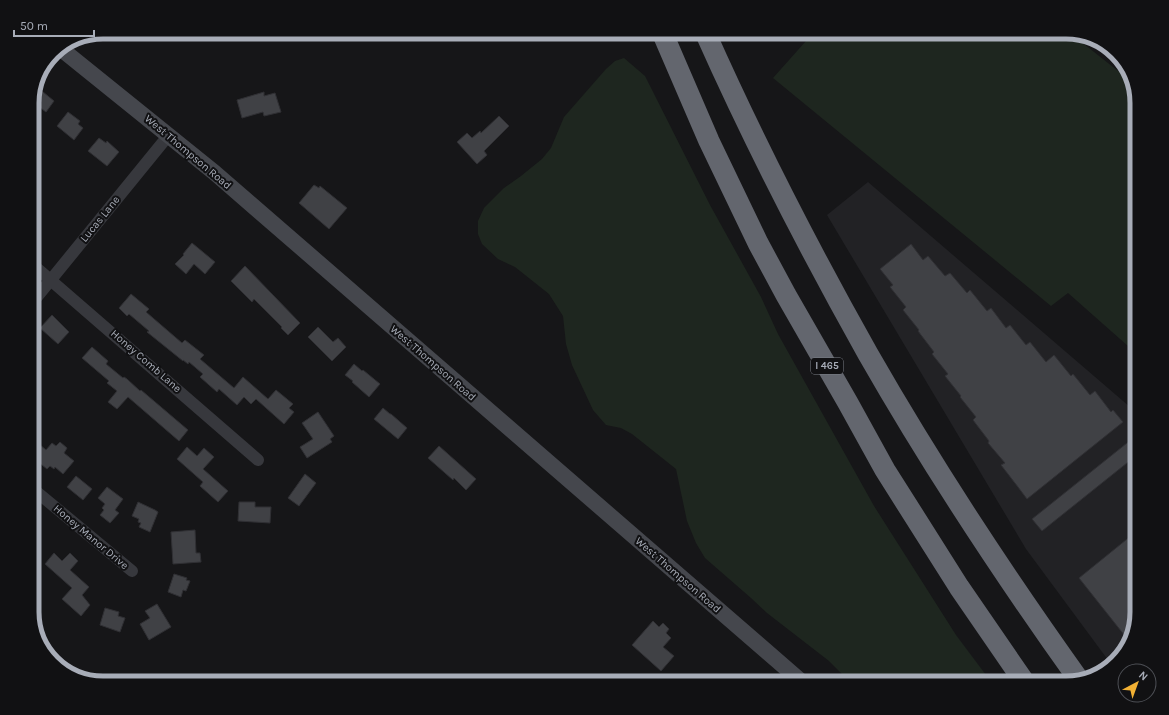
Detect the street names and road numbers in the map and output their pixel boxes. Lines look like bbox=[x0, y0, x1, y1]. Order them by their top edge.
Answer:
street label: West Thompson Road bbox=[142, 112, 234, 192]
street label: Lucas Lane bbox=[78, 193, 123, 245]
street label: West Thompson Road bbox=[388, 322, 478, 404]
street label: Honey Comb Lane bbox=[108, 327, 184, 395]
road number: I 465 bbox=[811, 358, 843, 374]
street label: Honey Manor Drive bbox=[51, 502, 131, 572]
street label: West Thompson Road bbox=[633, 534, 723, 616]

